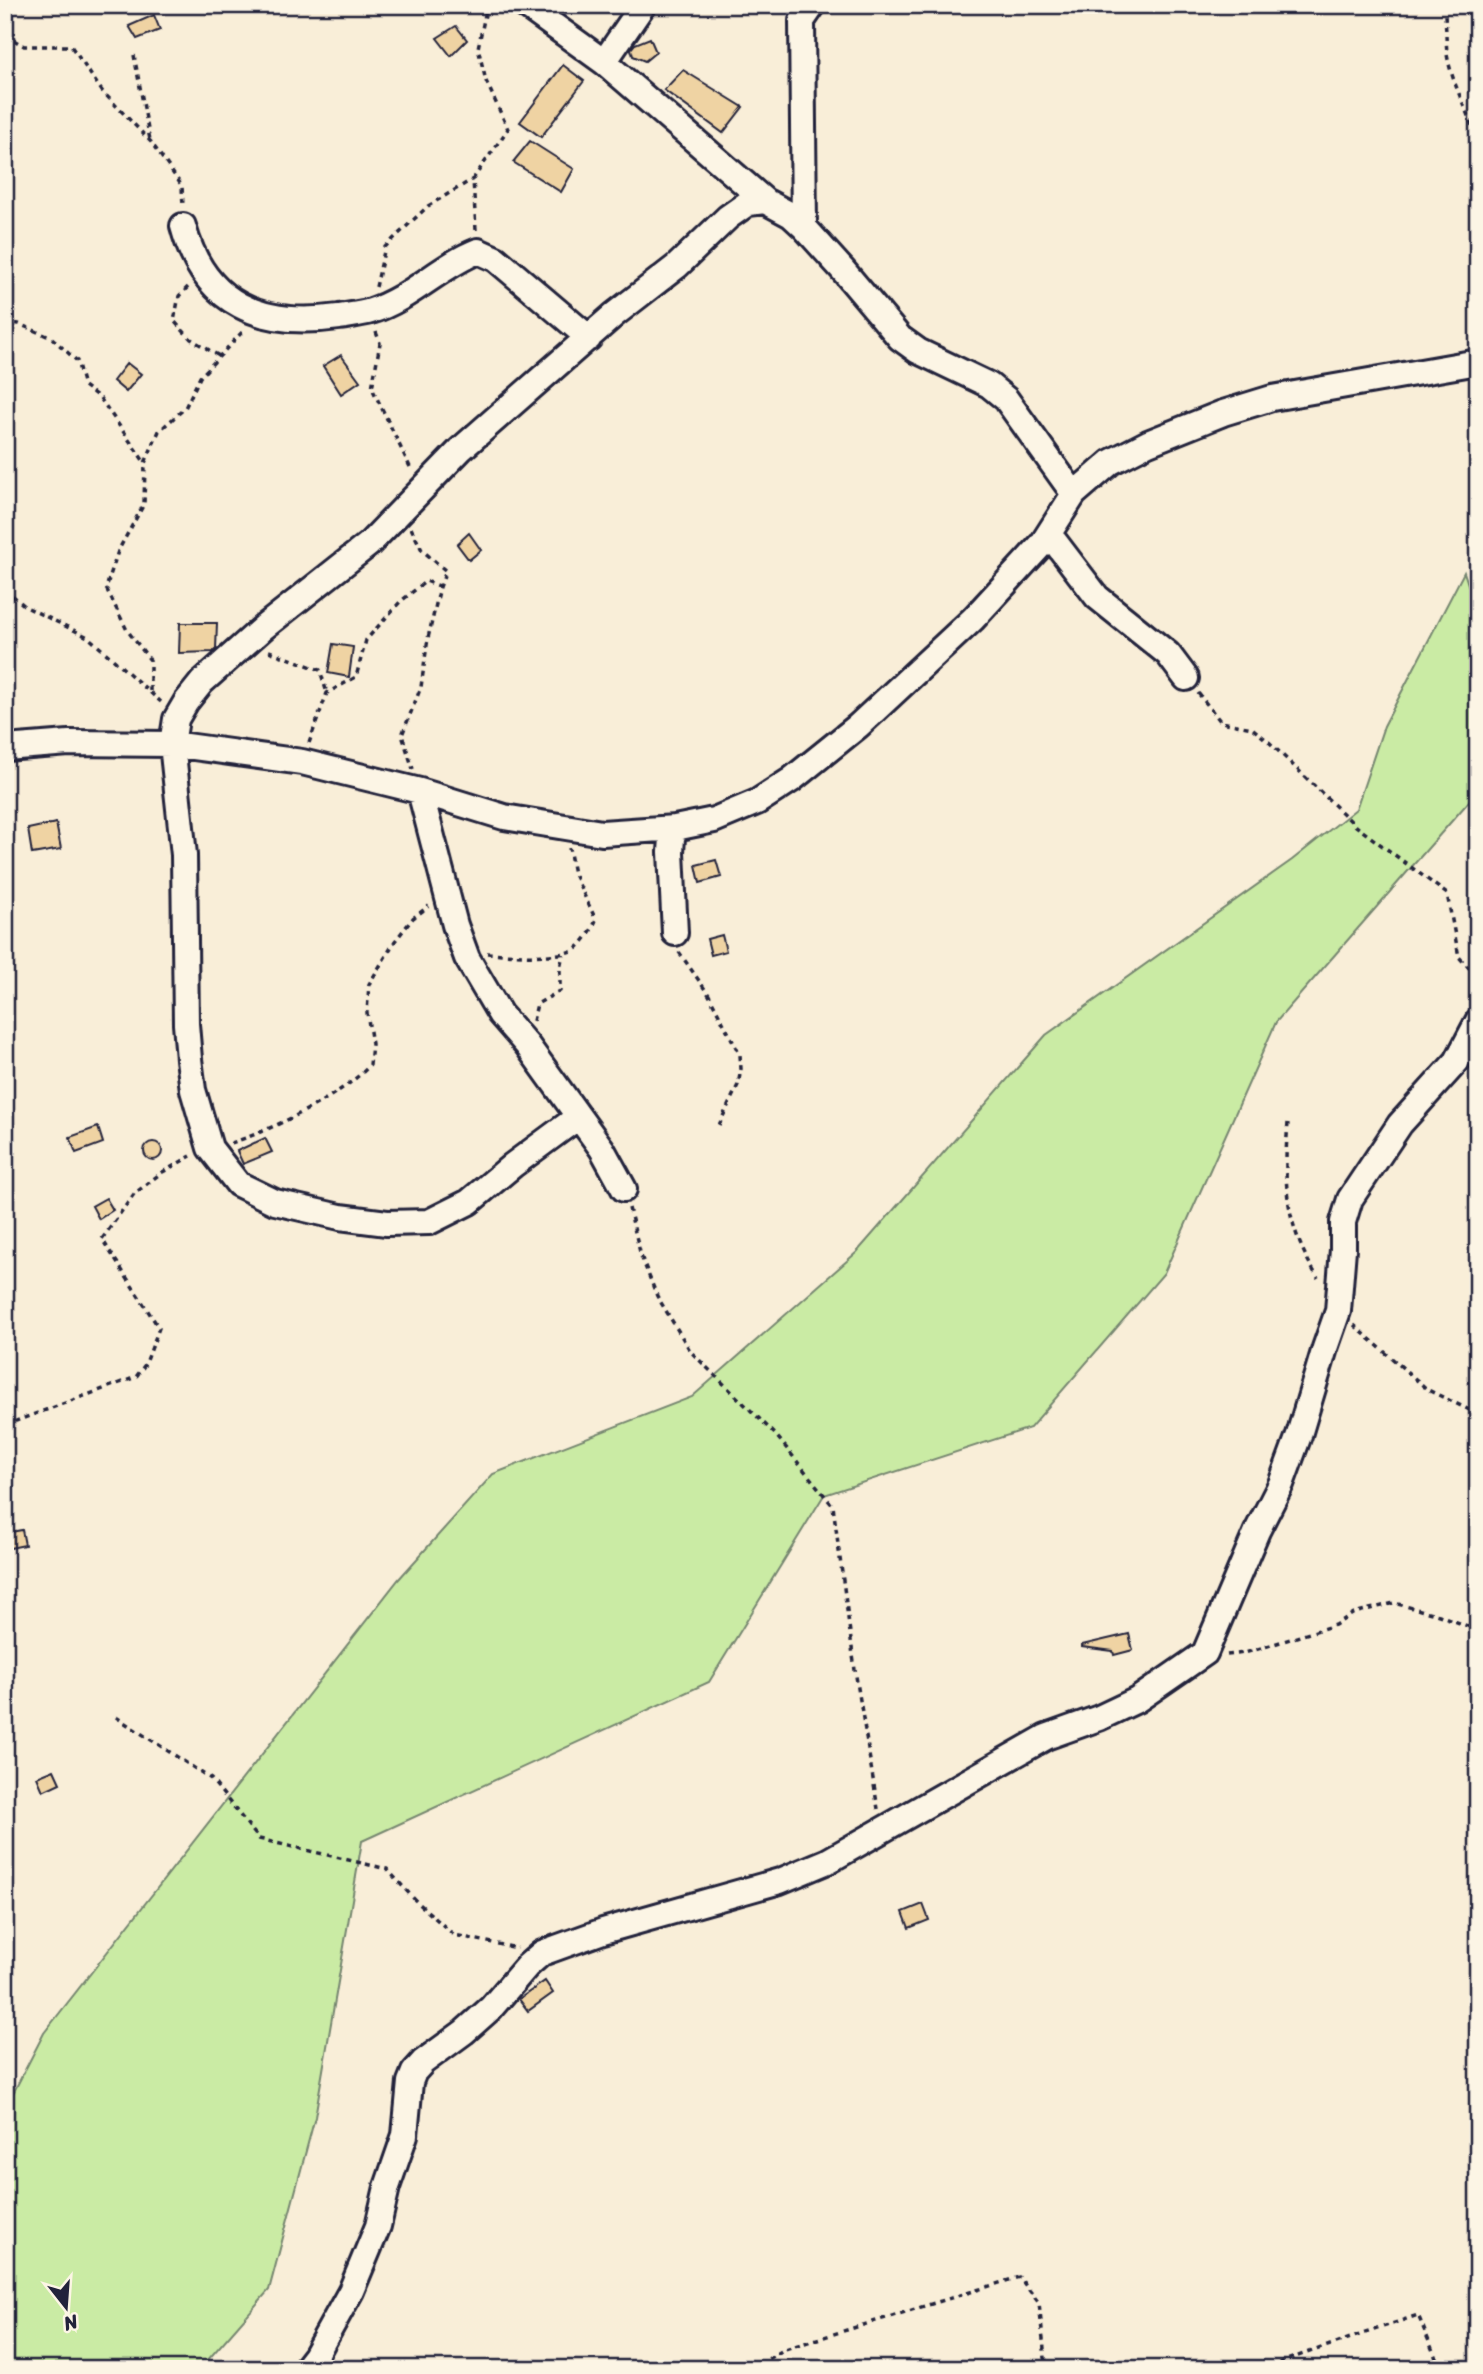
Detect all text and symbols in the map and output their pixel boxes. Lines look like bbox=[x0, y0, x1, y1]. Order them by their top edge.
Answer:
north arrow bbox=[32, 2272, 102, 2342]
text: N bbox=[59, 2305, 83, 2341]

